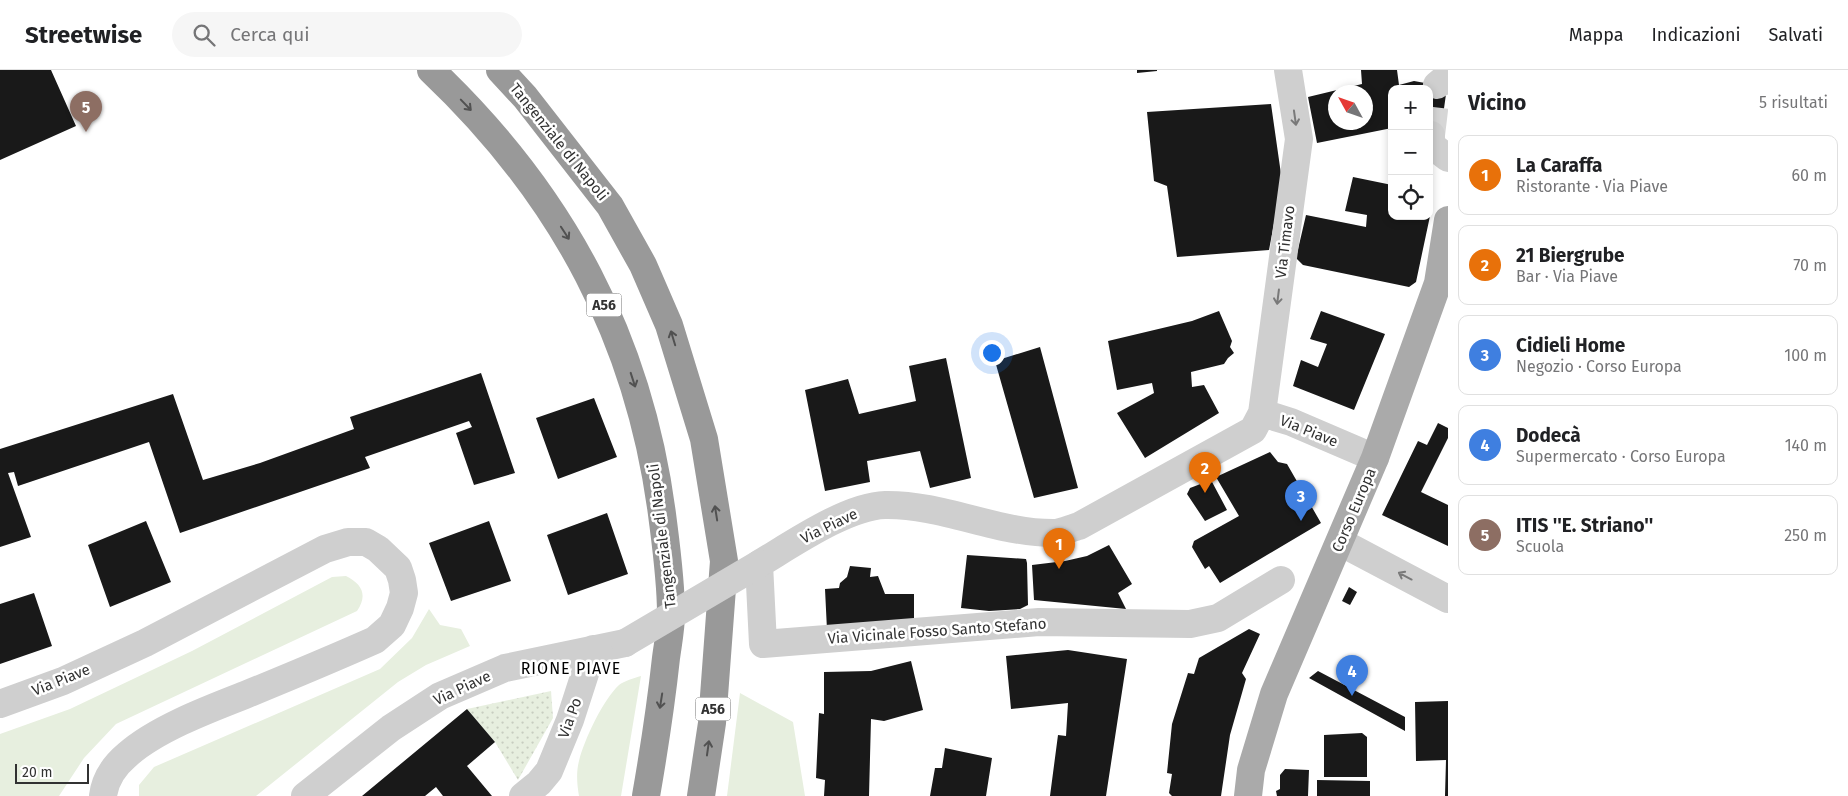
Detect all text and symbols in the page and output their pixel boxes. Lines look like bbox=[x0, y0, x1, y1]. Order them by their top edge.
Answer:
search box bbox=[172, 12, 522, 57]
text: Streetwise bbox=[25, 21, 142, 49]
icon: search bbox=[190, 21, 218, 49]
text: Cerca qui bbox=[230, 23, 310, 46]
text: Mappa bbox=[1569, 24, 1624, 46]
text: Indicazioni bbox=[1652, 24, 1741, 46]
text: Salvati bbox=[1769, 24, 1823, 46]
street label: Tangenziale di Napoli bbox=[506, 80, 612, 204]
north arrow bbox=[1328, 85, 1373, 130]
map controls bbox=[1388, 85, 1433, 220]
button: + bbox=[1388, 85, 1433, 130]
text: Vicino bbox=[1468, 90, 1526, 116]
pin: 5 bbox=[70, 91, 102, 132]
text: 5 risultati bbox=[1759, 93, 1828, 112]
one-way arrow bbox=[460, 98, 472, 111]
one-way arrow bbox=[1291, 110, 1301, 126]
button: − bbox=[1388, 130, 1433, 175]
text: La Caraffa bbox=[1516, 154, 1602, 177]
text: 1 bbox=[1481, 166, 1489, 185]
text: 60 m bbox=[1792, 166, 1827, 185]
button: locate bbox=[1388, 175, 1433, 220]
text: Ristorante · Via Piave bbox=[1516, 177, 1668, 196]
street label: Via Timavo bbox=[1272, 204, 1298, 280]
one-way arrow bbox=[561, 225, 571, 239]
text: 21 Biergrube bbox=[1516, 244, 1624, 267]
text: 2 bbox=[1481, 256, 1489, 275]
text: 70 m bbox=[1793, 256, 1827, 275]
text: Bar · Via Piave bbox=[1516, 267, 1618, 286]
one-way arrow bbox=[1273, 288, 1283, 304]
road number: A56 bbox=[586, 294, 622, 316]
one-way arrow bbox=[668, 331, 678, 347]
text: Cidieli Home bbox=[1516, 334, 1625, 357]
your location bbox=[979, 340, 1005, 366]
text: 3 bbox=[1481, 346, 1489, 365]
text: 100 m bbox=[1784, 346, 1827, 365]
text: Negozio · Corso Europa bbox=[1516, 357, 1682, 376]
one-way arrow bbox=[628, 372, 638, 388]
street label: Via Piave bbox=[1277, 411, 1341, 451]
text: Dodecà bbox=[1516, 424, 1581, 447]
text: 4 bbox=[1480, 436, 1490, 455]
text: 140 m bbox=[1785, 436, 1827, 455]
text: Supermercato · Corso Europa bbox=[1516, 447, 1726, 466]
pin: 2 bbox=[1189, 452, 1221, 493]
street label: Tangenziale di Napoli bbox=[644, 463, 680, 609]
street label: Corso Europa bbox=[1328, 465, 1380, 555]
pin: 3 bbox=[1285, 480, 1317, 521]
one-way arrow bbox=[710, 505, 720, 521]
street label: Via Piave bbox=[798, 505, 860, 547]
text: ITIS ''E. Striano'' bbox=[1516, 514, 1653, 537]
text: 5 bbox=[1481, 526, 1489, 545]
text: 250 m bbox=[1784, 526, 1827, 545]
pin: 1 bbox=[1043, 528, 1075, 569]
text: Scuola bbox=[1516, 537, 1564, 556]
one-way arrow bbox=[1398, 571, 1413, 580]
street label: Via Vicinale Fosso Santo Stefano bbox=[827, 614, 1047, 648]
pin: 4 bbox=[1336, 655, 1368, 696]
district label: RIONE PIAVE bbox=[521, 659, 621, 678]
street label: Via Piave bbox=[29, 660, 93, 700]
street label: Via Piave bbox=[431, 667, 493, 709]
one-way arrow bbox=[656, 693, 666, 709]
street label: Via Po bbox=[554, 695, 586, 741]
road number: A56 bbox=[696, 698, 730, 720]
one-way arrow bbox=[704, 740, 714, 756]
scale bar bbox=[15, 761, 89, 784]
text: 20 m bbox=[22, 764, 52, 781]

